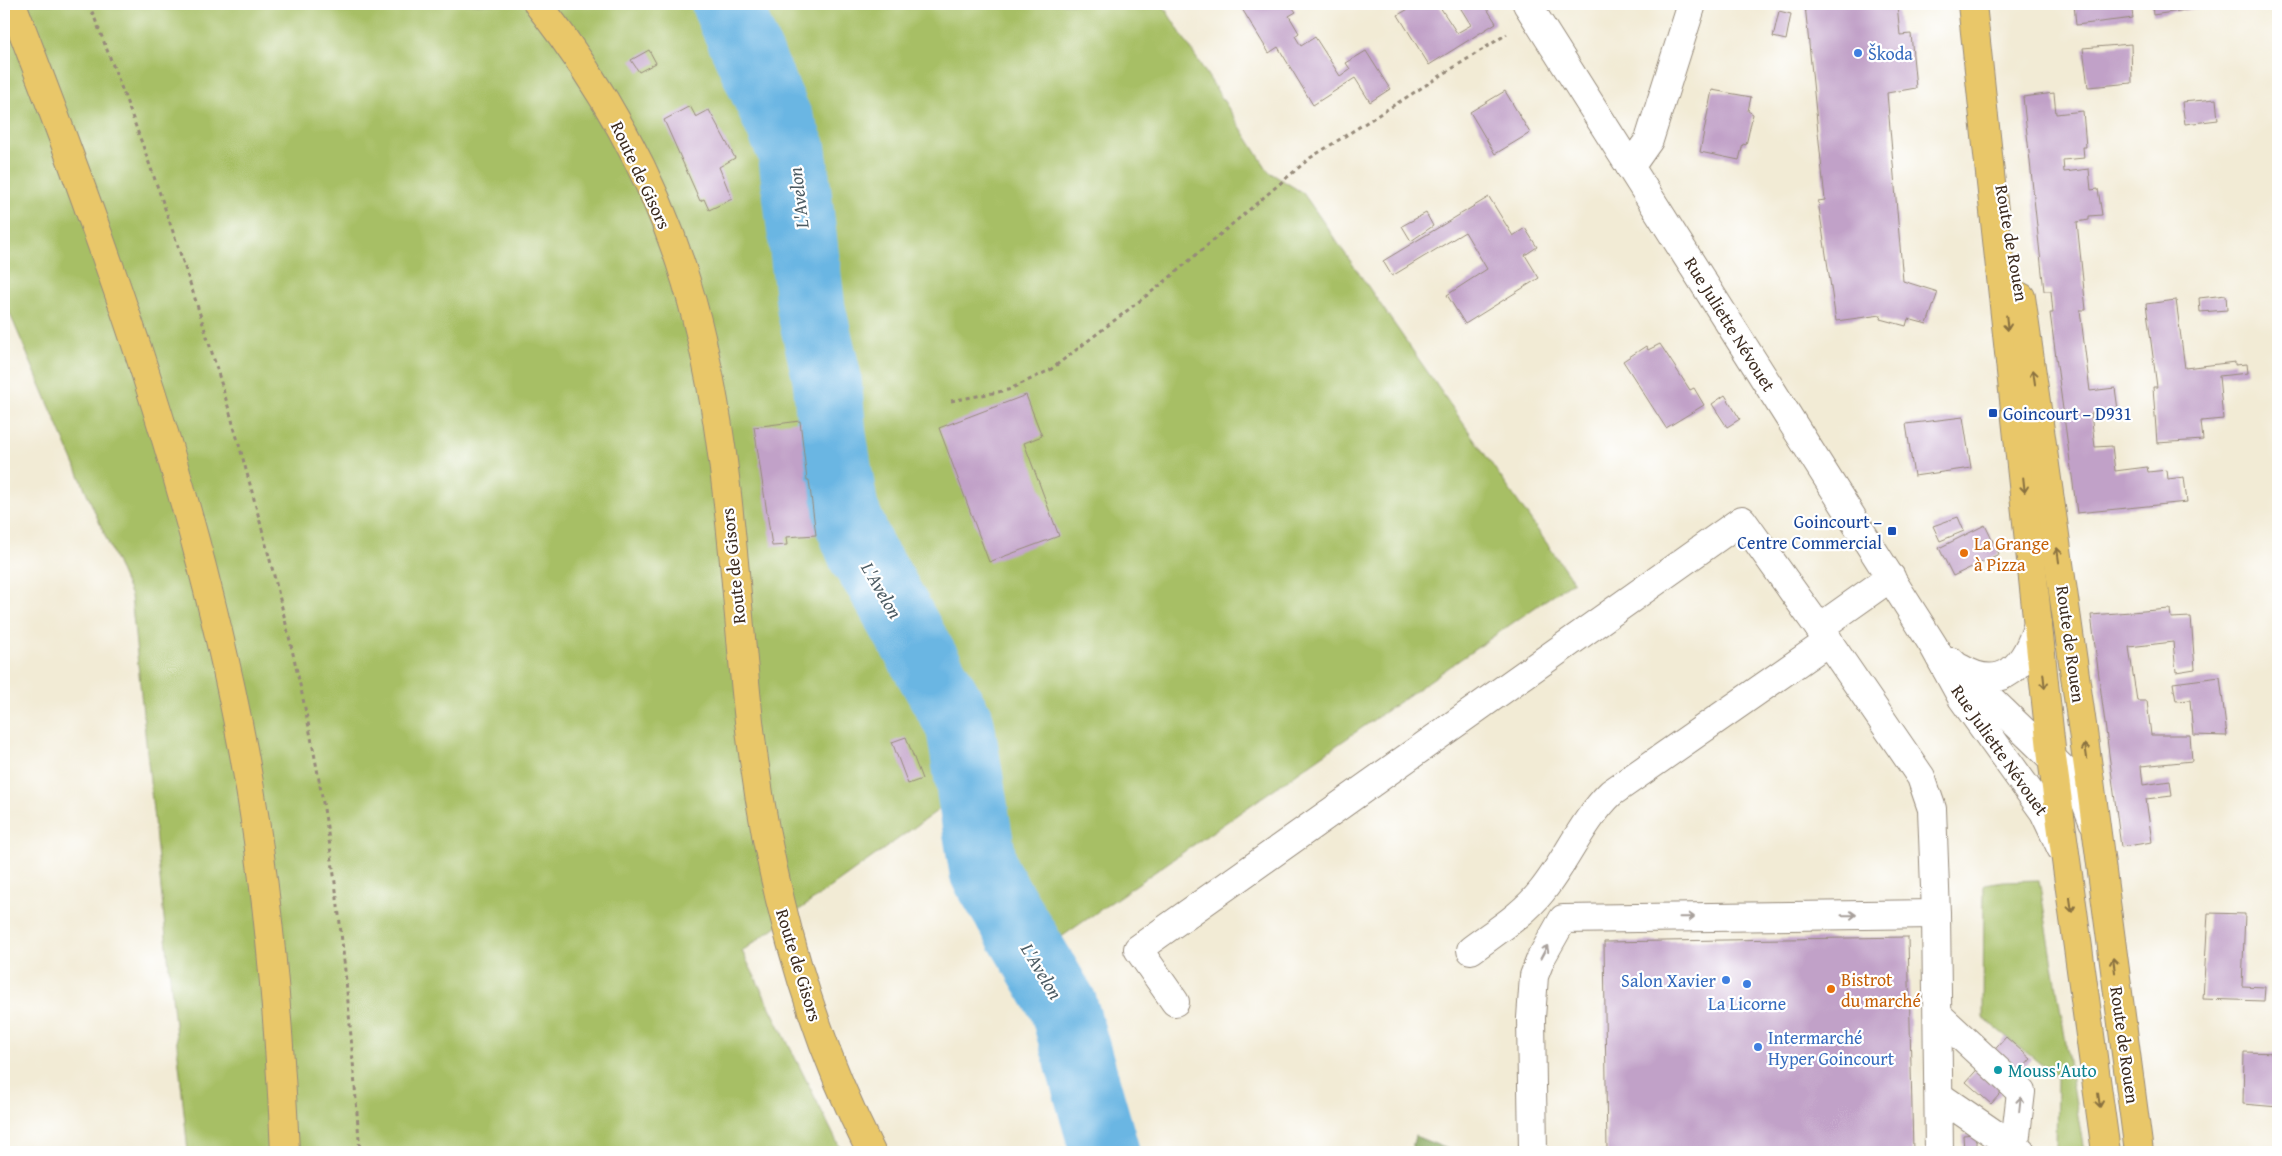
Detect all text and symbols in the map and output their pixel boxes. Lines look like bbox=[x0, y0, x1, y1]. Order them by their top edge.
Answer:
place label: Škoda bbox=[1868, 40, 1913, 67]
marker: Škoda bbox=[1852, 47, 1864, 59]
street label: Route de Gisors bbox=[604, 116, 678, 234]
water label: L'Avelon bbox=[780, 165, 816, 231]
street label: Route de Rouen bbox=[1988, 183, 2036, 303]
street label: Rue Juliette Névouet bbox=[1678, 251, 1783, 397]
one-way arrow bbox=[2002, 315, 2012, 331]
one-way arrow bbox=[2028, 369, 2038, 385]
place label: Goincourt – D931 bbox=[2003, 400, 2132, 427]
marker: Goincourt – D931 bbox=[1987, 407, 1999, 419]
one-way arrow bbox=[2019, 477, 2029, 493]
street label: Route de Gisors bbox=[713, 507, 753, 625]
place label: Goincourt – Centre Commercial bbox=[1737, 508, 1882, 556]
marker: Goincourt – Centre Commercial bbox=[1886, 525, 1898, 537]
place label: La Grange à Pizza bbox=[1974, 530, 2049, 578]
marker: La Grange à Pizza bbox=[1958, 547, 1970, 559]
one-way arrow bbox=[2053, 548, 2063, 564]
water label: L'Avelon bbox=[854, 556, 910, 624]
street label: Route de Rouen bbox=[2049, 584, 2093, 704]
one-way arrow bbox=[2039, 673, 2049, 689]
street label: Rue Juliette Névouet bbox=[1945, 679, 2056, 821]
one-way arrow bbox=[2081, 743, 2091, 759]
one-way arrow bbox=[2067, 896, 2077, 912]
street label: Route de Gisors bbox=[769, 905, 829, 1025]
one-way arrow bbox=[1841, 910, 1857, 920]
one-way arrow bbox=[1678, 912, 1695, 922]
water label: L'Avelon bbox=[1014, 937, 1070, 1005]
one-way arrow bbox=[1539, 945, 1549, 960]
one-way arrow bbox=[2109, 957, 2119, 973]
place label: Bistrot du marché bbox=[1841, 966, 1921, 1014]
place label: Salon Xavier bbox=[1621, 967, 1717, 994]
marker: Salon Xavier bbox=[1720, 974, 1732, 986]
marker: La Licorne bbox=[1741, 978, 1753, 990]
marker: Bistrot du marché bbox=[1825, 983, 1837, 995]
street label: Route de Rouen bbox=[2103, 985, 2147, 1105]
place label: La Licorne bbox=[1708, 990, 1786, 1017]
place label: Intermarché Hyper Goincourt bbox=[1768, 1024, 1895, 1072]
marker: Intermarché Hyper Goincourt bbox=[1752, 1041, 1764, 1053]
place label: Mouss'Auto bbox=[2008, 1057, 2097, 1084]
marker: Mouss'Auto bbox=[1992, 1064, 2004, 1076]
one-way arrow bbox=[2094, 1092, 2104, 1108]
one-way arrow bbox=[2015, 1096, 2025, 1112]

